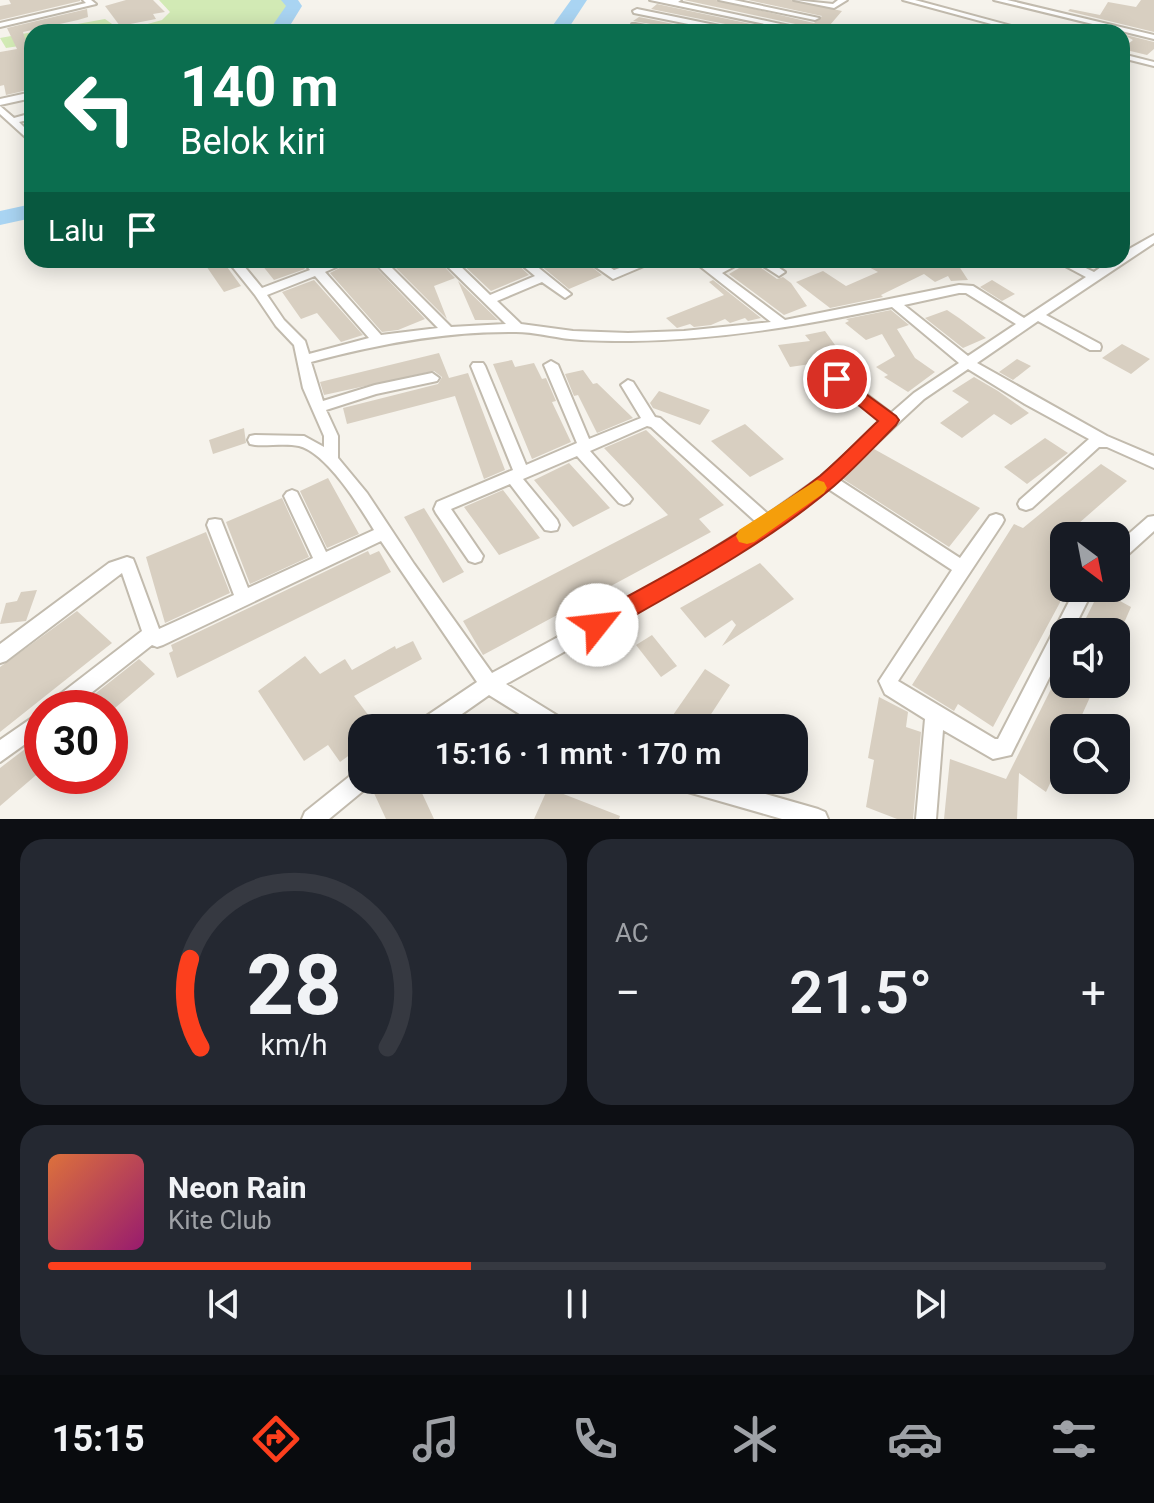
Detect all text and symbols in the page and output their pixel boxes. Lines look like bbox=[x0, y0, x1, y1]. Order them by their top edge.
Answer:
text: 140 m bbox=[180, 54, 339, 120]
icon: left bbox=[48, 56, 152, 160]
text: Belok kiri bbox=[180, 121, 326, 163]
icon: arrive bbox=[120, 208, 164, 252]
text: Lalu bbox=[48, 213, 104, 248]
pin bbox=[803, 345, 871, 413]
icon: arrive bbox=[815, 357, 859, 401]
north arrow bbox=[1050, 522, 1130, 602]
map controls bbox=[1050, 522, 1130, 794]
position arrow bbox=[555, 583, 639, 667]
button: sound bbox=[1050, 618, 1130, 698]
speed limit sign: 30 bbox=[24, 690, 128, 794]
button: search bbox=[1050, 714, 1130, 794]
text: 15:16 · 1 mnt · 170 m bbox=[435, 736, 721, 771]
text: AC bbox=[615, 918, 649, 948]
text: 28 bbox=[246, 937, 341, 1034]
text: 21.5° bbox=[789, 957, 932, 1028]
text: − bbox=[615, 967, 640, 1019]
text: + bbox=[1081, 967, 1106, 1019]
text: km/h bbox=[260, 1028, 327, 1062]
text: Neon Rain bbox=[168, 1170, 307, 1205]
text: Kite Club bbox=[168, 1205, 272, 1235]
icon: previous bbox=[202, 1282, 246, 1326]
icon: pause bbox=[555, 1282, 599, 1326]
icon: next bbox=[908, 1282, 952, 1326]
icon: directions bbox=[248, 1411, 304, 1467]
icon: music bbox=[408, 1411, 464, 1467]
icon: phone bbox=[567, 1411, 623, 1467]
icon: climate bbox=[727, 1411, 783, 1467]
icon: car bbox=[887, 1411, 943, 1467]
icon: filters bbox=[1046, 1411, 1102, 1467]
text: 15:15 bbox=[52, 1418, 145, 1460]

